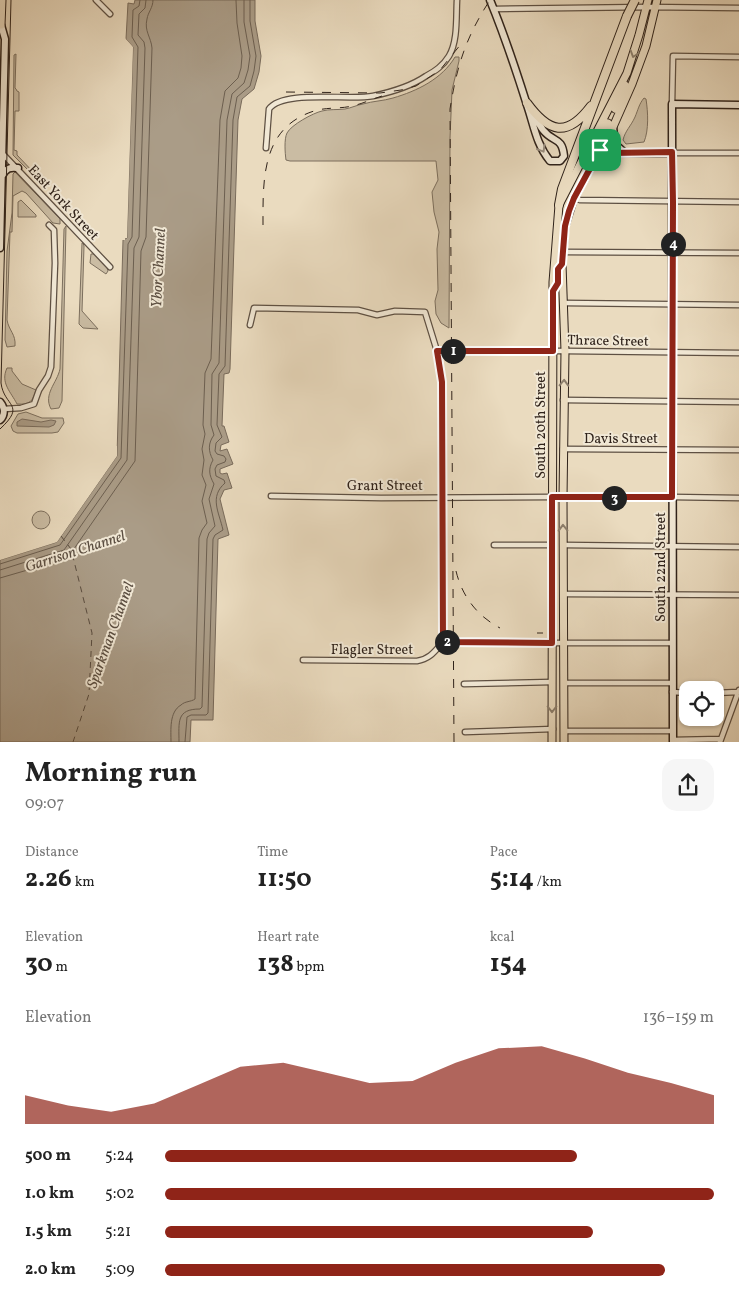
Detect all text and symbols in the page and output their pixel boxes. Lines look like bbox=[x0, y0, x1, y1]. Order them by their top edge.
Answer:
one-way arrow bbox=[629, 49, 639, 57]
pin bbox=[579, 129, 621, 171]
icon: arrive bbox=[586, 136, 614, 164]
one-way arrow bbox=[535, 144, 545, 153]
street label: East York Street bbox=[23, 161, 103, 245]
water label: Ybor Channel bbox=[147, 227, 172, 308]
pin: 4 bbox=[660, 232, 686, 256]
text: 4 bbox=[669, 235, 678, 254]
street label: Thrace Street bbox=[567, 331, 649, 352]
pin: 1 bbox=[440, 338, 466, 364]
text: 1 bbox=[451, 342, 456, 361]
street label: South 20th Street bbox=[532, 371, 551, 479]
one-way arrow bbox=[559, 379, 569, 387]
street label: Davis Street bbox=[584, 430, 658, 449]
street label: Grant Street bbox=[347, 477, 423, 496]
pin: 3 bbox=[602, 486, 626, 510]
text: 3 bbox=[611, 489, 618, 508]
street label: South 22nd Street bbox=[652, 512, 671, 622]
one-way arrow bbox=[558, 524, 568, 532]
water label: Garrison Channel bbox=[23, 526, 128, 578]
water label: Sparkman Channel bbox=[82, 579, 140, 692]
pin: 2 bbox=[434, 630, 460, 654]
text: 2 bbox=[444, 633, 451, 652]
street label: Flagler Street bbox=[331, 641, 413, 660]
map controls bbox=[679, 681, 724, 726]
button: locate bbox=[679, 681, 724, 726]
one-way arrow bbox=[547, 706, 557, 713]
text: Morning run bbox=[25, 754, 197, 793]
button: share bbox=[662, 759, 714, 811]
text: 09:07 bbox=[25, 793, 64, 815]
text: Distance bbox=[25, 843, 79, 862]
text: Time bbox=[257, 843, 288, 862]
text: Pace bbox=[490, 843, 518, 862]
text: 2.26 bbox=[25, 862, 72, 897]
text: 11:50 bbox=[257, 862, 312, 897]
text: 5:14 bbox=[490, 862, 534, 897]
text: km bbox=[72, 873, 95, 892]
text: /km bbox=[534, 873, 562, 892]
text: Elevation bbox=[25, 928, 83, 947]
text: Heart rate bbox=[257, 928, 319, 947]
text: kcal bbox=[490, 928, 515, 947]
text: 30 bbox=[25, 947, 53, 982]
text: 138 bbox=[257, 947, 294, 982]
text: 154 bbox=[490, 947, 527, 982]
text: m bbox=[53, 958, 68, 977]
text: bpm bbox=[294, 958, 325, 977]
text: Elevation bbox=[25, 1007, 92, 1029]
text: 136–159 m bbox=[643, 1007, 714, 1029]
text: 500 m bbox=[25, 1145, 71, 1167]
text: 5:24 bbox=[105, 1145, 134, 1167]
text: 1.0 km bbox=[25, 1183, 74, 1205]
text: 5:02 bbox=[105, 1183, 135, 1205]
text: 1.5 km bbox=[25, 1221, 72, 1243]
text: 5:21 bbox=[105, 1221, 131, 1243]
text: 2.0 km bbox=[25, 1259, 76, 1281]
text: 5:09 bbox=[105, 1259, 135, 1281]

